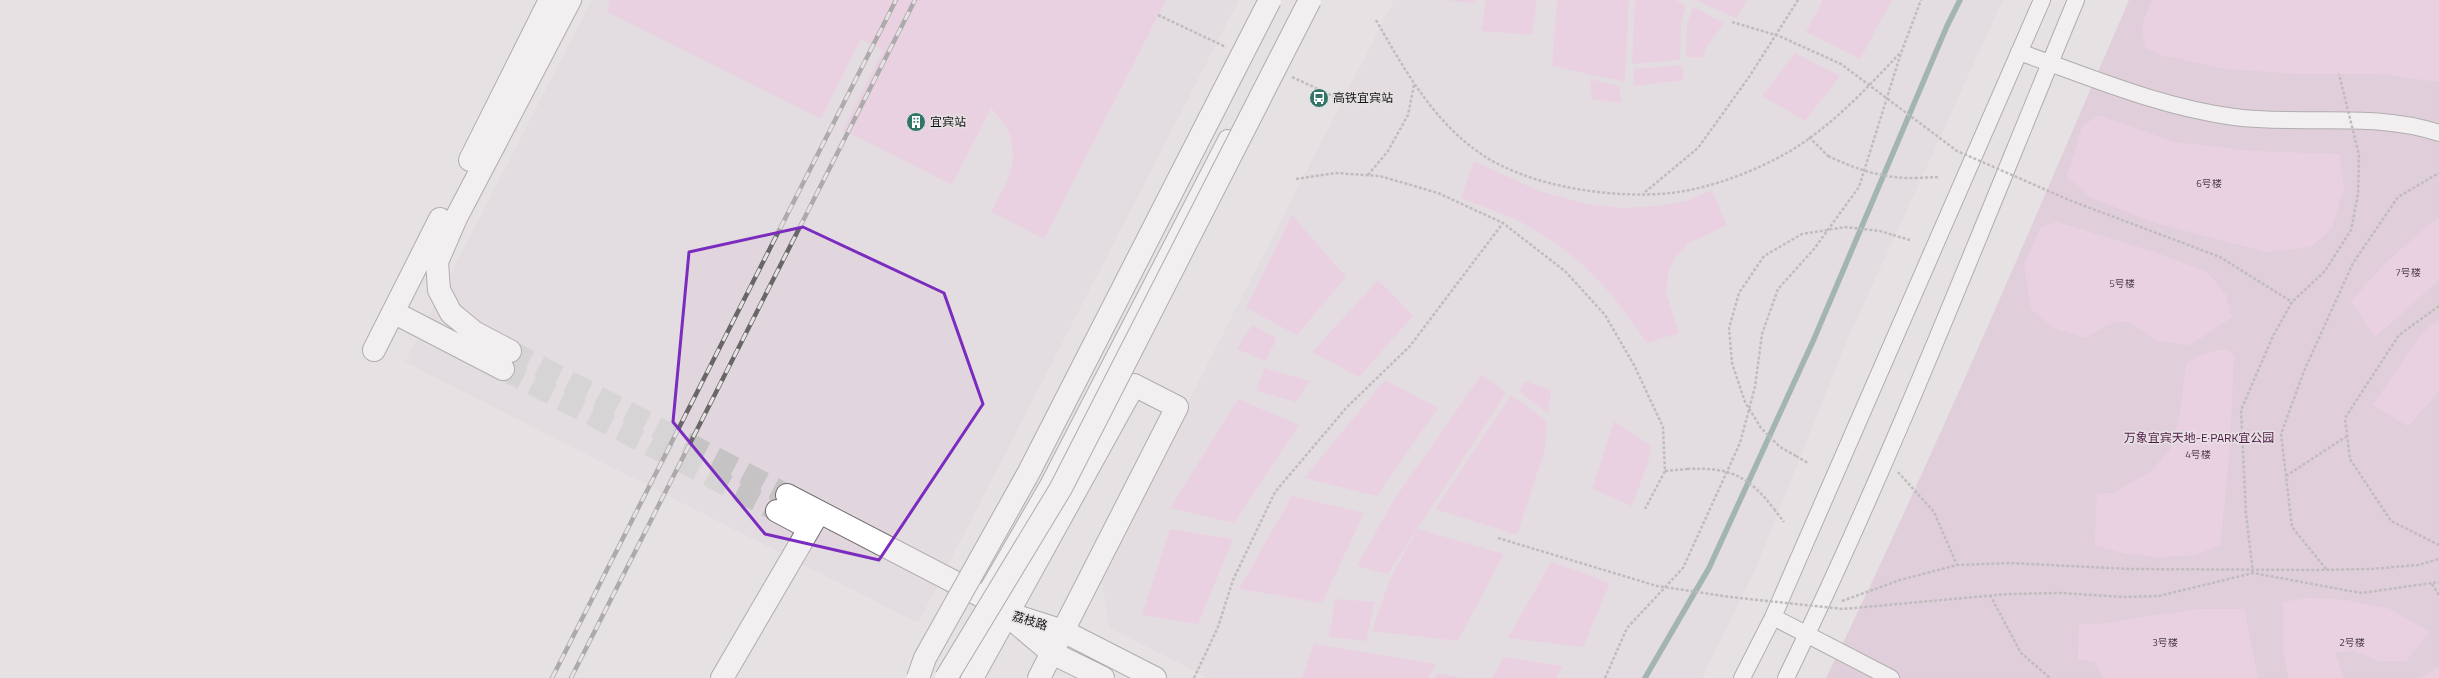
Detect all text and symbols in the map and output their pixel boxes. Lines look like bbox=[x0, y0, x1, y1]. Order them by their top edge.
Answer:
bus stop icon: 高铁宜宾站 bbox=[1308, 87, 1330, 109]
place label: 高铁宜宾站 bbox=[1333, 88, 1393, 107]
building icon: 宜宾站 bbox=[905, 111, 927, 133]
place label: 宜宾站 bbox=[930, 112, 966, 131]
house number: 6号楼 bbox=[2196, 176, 2222, 191]
house number: 7号楼 bbox=[2395, 265, 2421, 280]
house number: 5号楼 bbox=[2109, 276, 2135, 291]
park label: 万象宜宾天地-E·PARK宜公园 bbox=[2124, 428, 2274, 447]
house number: 4号楼 bbox=[2185, 447, 2211, 462]
street label: 荔枝路 bbox=[1010, 606, 1050, 635]
house number: 3号楼 bbox=[2152, 635, 2178, 650]
house number: 2号楼 bbox=[2339, 635, 2365, 650]

